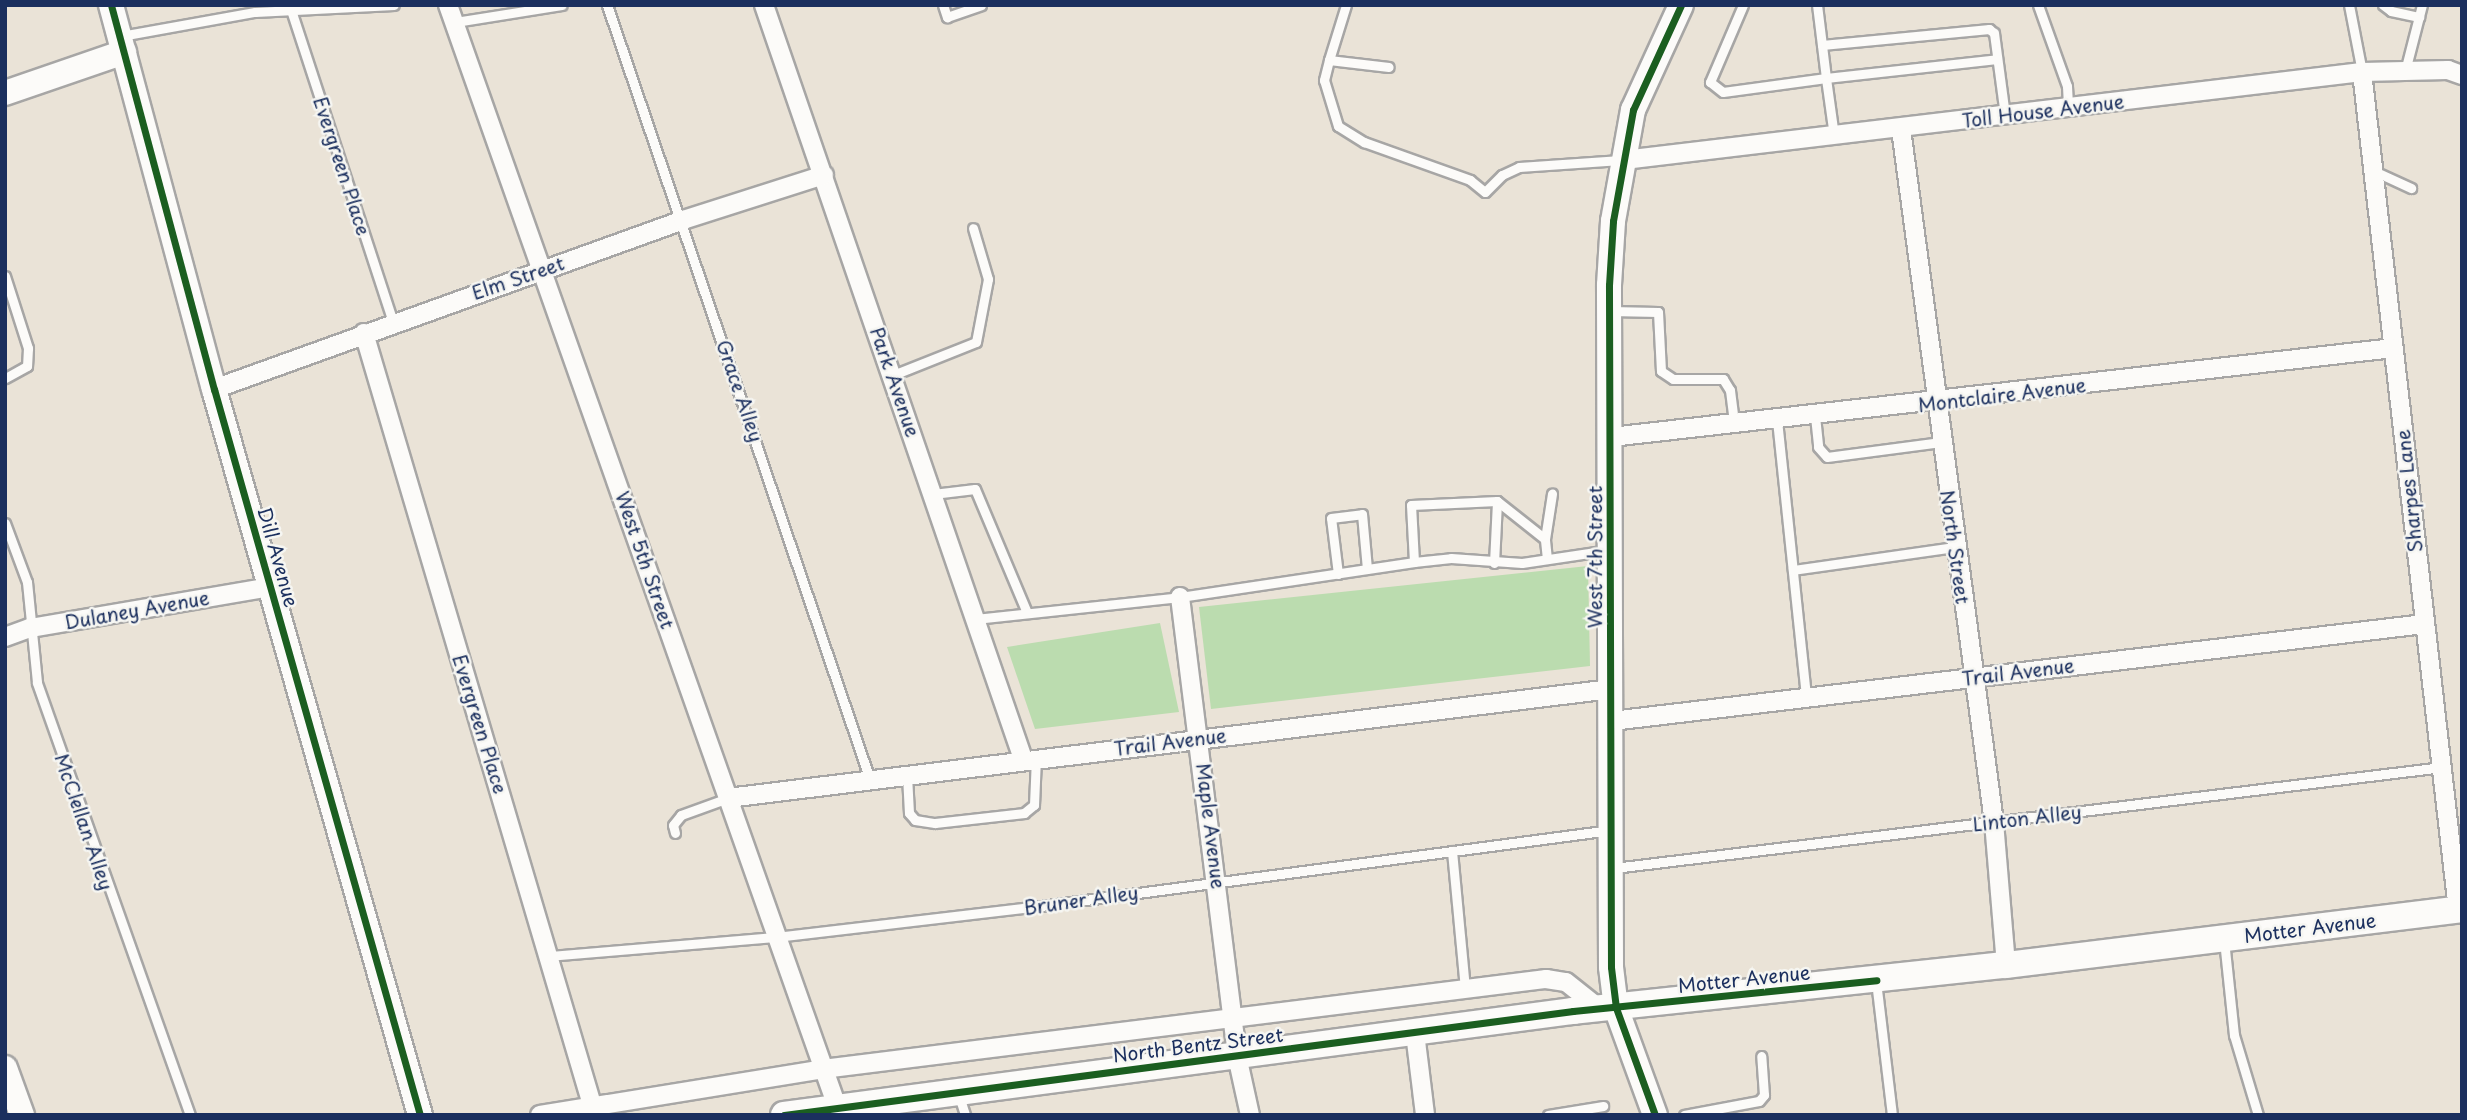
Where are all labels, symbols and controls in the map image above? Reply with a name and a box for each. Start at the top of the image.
street label: Toll House Avenue [1960,90,2126,132]
street label: Evergreen Place [309,93,375,239]
street label: Elm Street [469,252,567,304]
street label: Park Avenue [866,325,924,439]
street label: Grace Alley [712,336,768,446]
street label: Montclaire Avenue [1917,373,2087,417]
street label: Sharpes Lane [2391,428,2427,554]
street label: West 7th Street [1584,486,1606,628]
street label: West 5th Street [611,488,679,632]
street label: North Street [1936,488,1974,606]
street label: Dill Avenue [253,504,303,610]
street label: Dulaney Avenue [63,586,211,634]
street label: Evergreen Place [448,651,512,797]
street label: Trail Avenue [1960,654,2076,690]
street label: Trail Avenue [1112,724,1228,760]
street label: McClellan Alley [50,750,118,894]
street label: Maple Avenue [1192,761,1230,891]
street label: Linton Alley [1971,800,2083,836]
street label: Bruner Alley [1021,881,1141,919]
street label: Motter Avenue [2242,909,2378,947]
street label: Motter Avenue [1676,961,1812,997]
street label: North Bentz Street [1111,1023,1285,1067]

